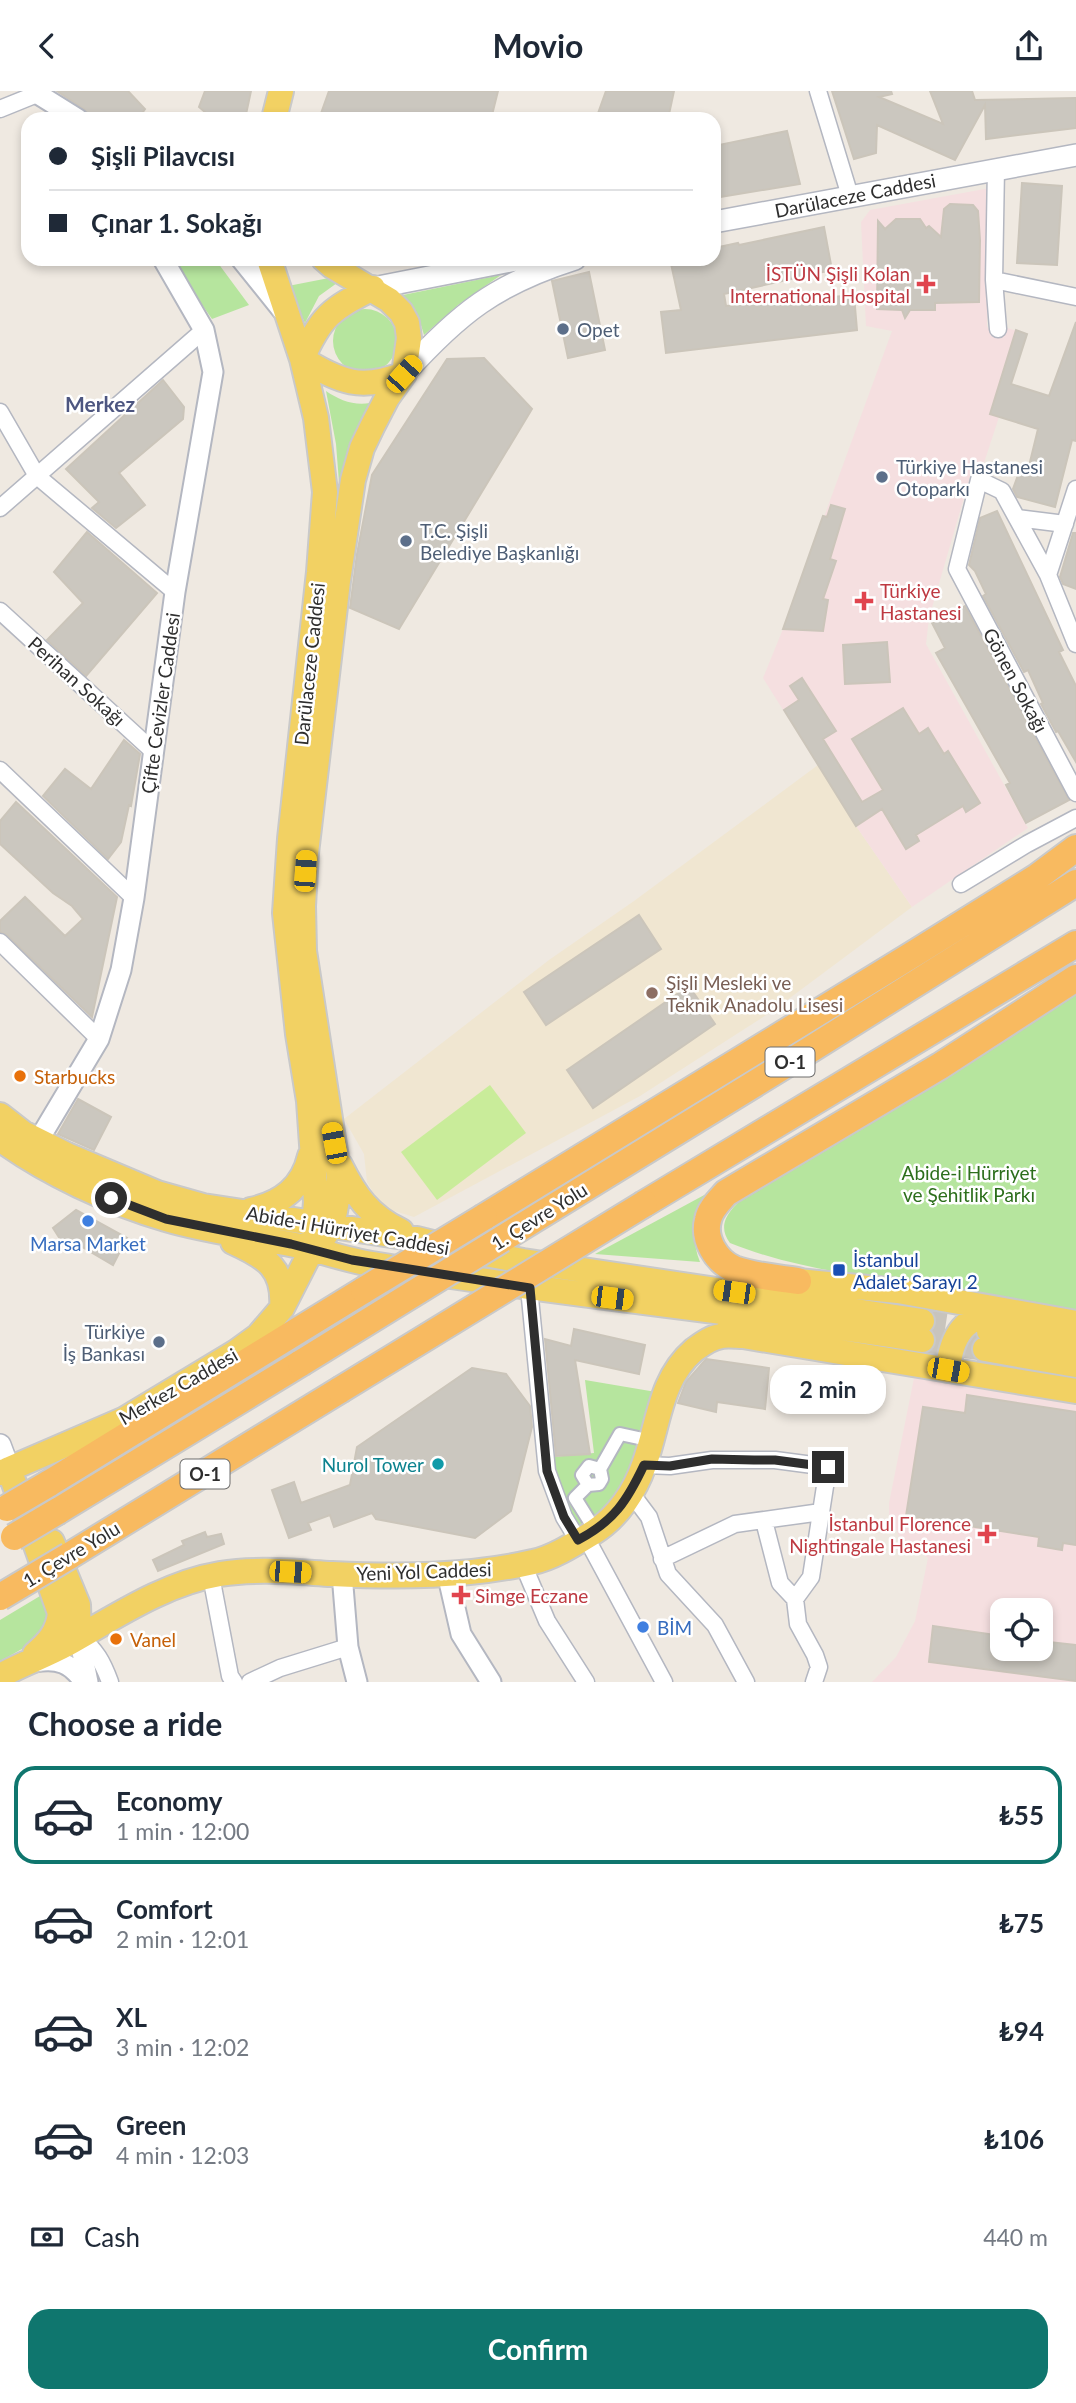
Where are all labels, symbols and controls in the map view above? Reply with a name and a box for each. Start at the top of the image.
text: Movio [492,26,584,65]
icon: back [28,27,66,65]
icon: share [1010,27,1048,65]
text: Şişli Pilavcısı [91,140,235,172]
street label: Darülaceze Caddesi [773,168,937,222]
text: Çınar 1. Sokağı [91,207,262,239]
place label: İSTÜN Şişli Kolan International Hospital [730,262,910,307]
marker: İSTÜN Şişli Kolan International Hospital [916,274,936,294]
place label: Opet [577,318,620,341]
marker: Opet [555,321,571,337]
car [383,351,426,397]
district label: Merkez [65,391,135,416]
place label: Türkiye Hastanesi Otoparkı [896,455,1043,500]
marker: Türkiye Hastanesi Otoparkı [874,469,890,485]
place label: T.C. Şişli Belediye Başkanlığı [420,519,579,564]
marker: T.C. Şişli Belediye Başkanlığı [398,533,414,549]
place label: Türkiye Hastanesi [880,579,962,624]
street label: Darülaceze Caddesi [289,581,329,747]
marker: Türkiye Hastanesi [854,591,874,611]
street label: Çifte Cevizler Caddesi [136,611,184,795]
street label: Gönen Sokağı [979,624,1053,736]
street label: Perihan Sokağı [24,631,130,731]
car [294,849,317,893]
place label: Şişli Mesleki ve Teknik Anadolu Lisesi [666,971,843,1016]
marker: Şişli Mesleki ve Teknik Anadolu Lisesi [644,985,660,1001]
road number: O-1 [766,1047,814,1077]
place label: Starbucks [34,1065,115,1088]
marker: Starbucks [12,1068,28,1084]
car [320,1120,349,1166]
park label: Abide-i Hürriyet ve Şehitlik Parkı [902,1161,1037,1206]
street label: 1. Çevre Yolu [487,1177,591,1255]
route start [95,1182,127,1214]
street label: Abide-i Hürriyet Caddesi [245,1201,451,1259]
marker: Marsa Market [80,1213,96,1229]
place label: Marsa Market [30,1232,146,1255]
place label: İstanbul Adalet Sarayı 2 [853,1248,978,1293]
marker: İstanbul Adalet Sarayı 2 [831,1262,847,1278]
car [712,1279,757,1305]
car [590,1285,635,1311]
place label: Türkiye İş Bankası [63,1320,145,1365]
marker: Türkiye İş Bankası [151,1334,167,1350]
street label: Merkez Caddesi [115,1343,241,1429]
car [926,1356,971,1384]
callout: 2 min [770,1365,886,1415]
text: 2 min [799,1375,857,1403]
route end [812,1451,844,1483]
place label: Nurol Tower [322,1453,424,1476]
marker: Nurol Tower [430,1456,446,1472]
road number: O-1 [180,1459,230,1489]
place label: İstanbul Florence Nightingale Hastanesi [789,1512,971,1557]
street label: 1. Çevre Yolu [18,1516,124,1592]
marker: İstanbul Florence Nightingale Hastanesi [977,1524,997,1544]
street label: Yeni Yol Caddesi [356,1557,492,1585]
car [269,1560,312,1584]
place label: Simge Eczane [475,1584,588,1607]
marker: Simge Eczane [453,1587,469,1603]
map controls [990,1598,1053,1661]
button: locate [990,1598,1053,1661]
place label: BİM [657,1616,692,1639]
marker: BİM [635,1619,651,1635]
place label: Vanel [130,1628,176,1651]
marker: Vanel [108,1631,124,1647]
text: Choose a ride [28,1704,222,1743]
icon: car [32,1784,95,1847]
text: Economy [116,1785,222,1817]
text: ₺55 [999,1799,1044,1831]
text: 1 min · 12:00 [116,1817,249,1845]
icon: car [32,1892,95,1955]
text: Comfort [116,1893,213,1925]
text: ₺75 [999,1907,1044,1939]
text: 2 min · 12:01 [116,1925,249,1953]
icon: car [32,2000,95,2063]
text: XL [116,2001,147,2033]
text: ₺94 [999,2015,1044,2047]
text: 3 min · 12:02 [116,2033,249,2061]
icon: car [32,2108,95,2171]
text: Green [116,2109,186,2141]
text: ₺106 [984,2123,1044,2155]
text: 4 min · 12:03 [116,2141,249,2169]
icon: cash [28,2218,66,2256]
text: Cash [84,2221,140,2253]
text: 440 m [983,2223,1048,2251]
button: Confirm [28,2309,1048,2389]

